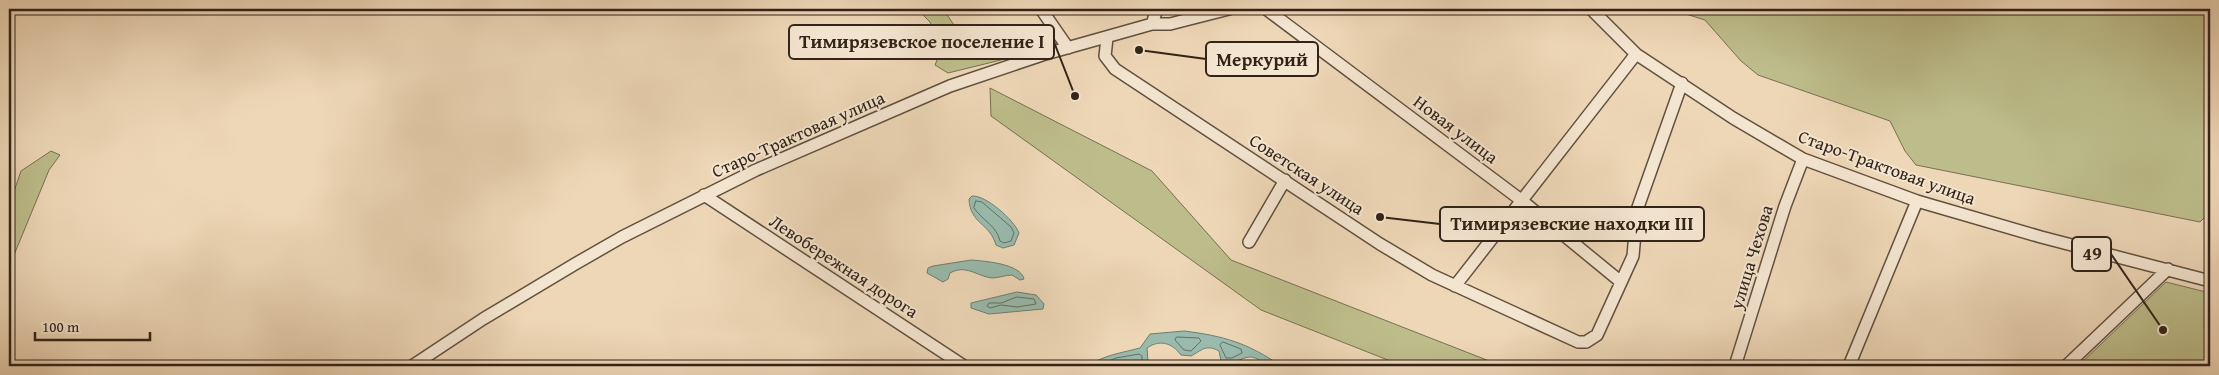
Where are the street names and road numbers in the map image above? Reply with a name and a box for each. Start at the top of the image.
street label: Старо-Трактовая улица [707,84,889,184]
street label: Новая улица [1408,88,1504,170]
street label: Старо-Трактовая улица [1795,122,1980,212]
street label: Советская улица [1244,127,1370,222]
street label: улица Чехова [1722,201,1780,313]
street label: Левобережная дорога [764,208,924,325]

